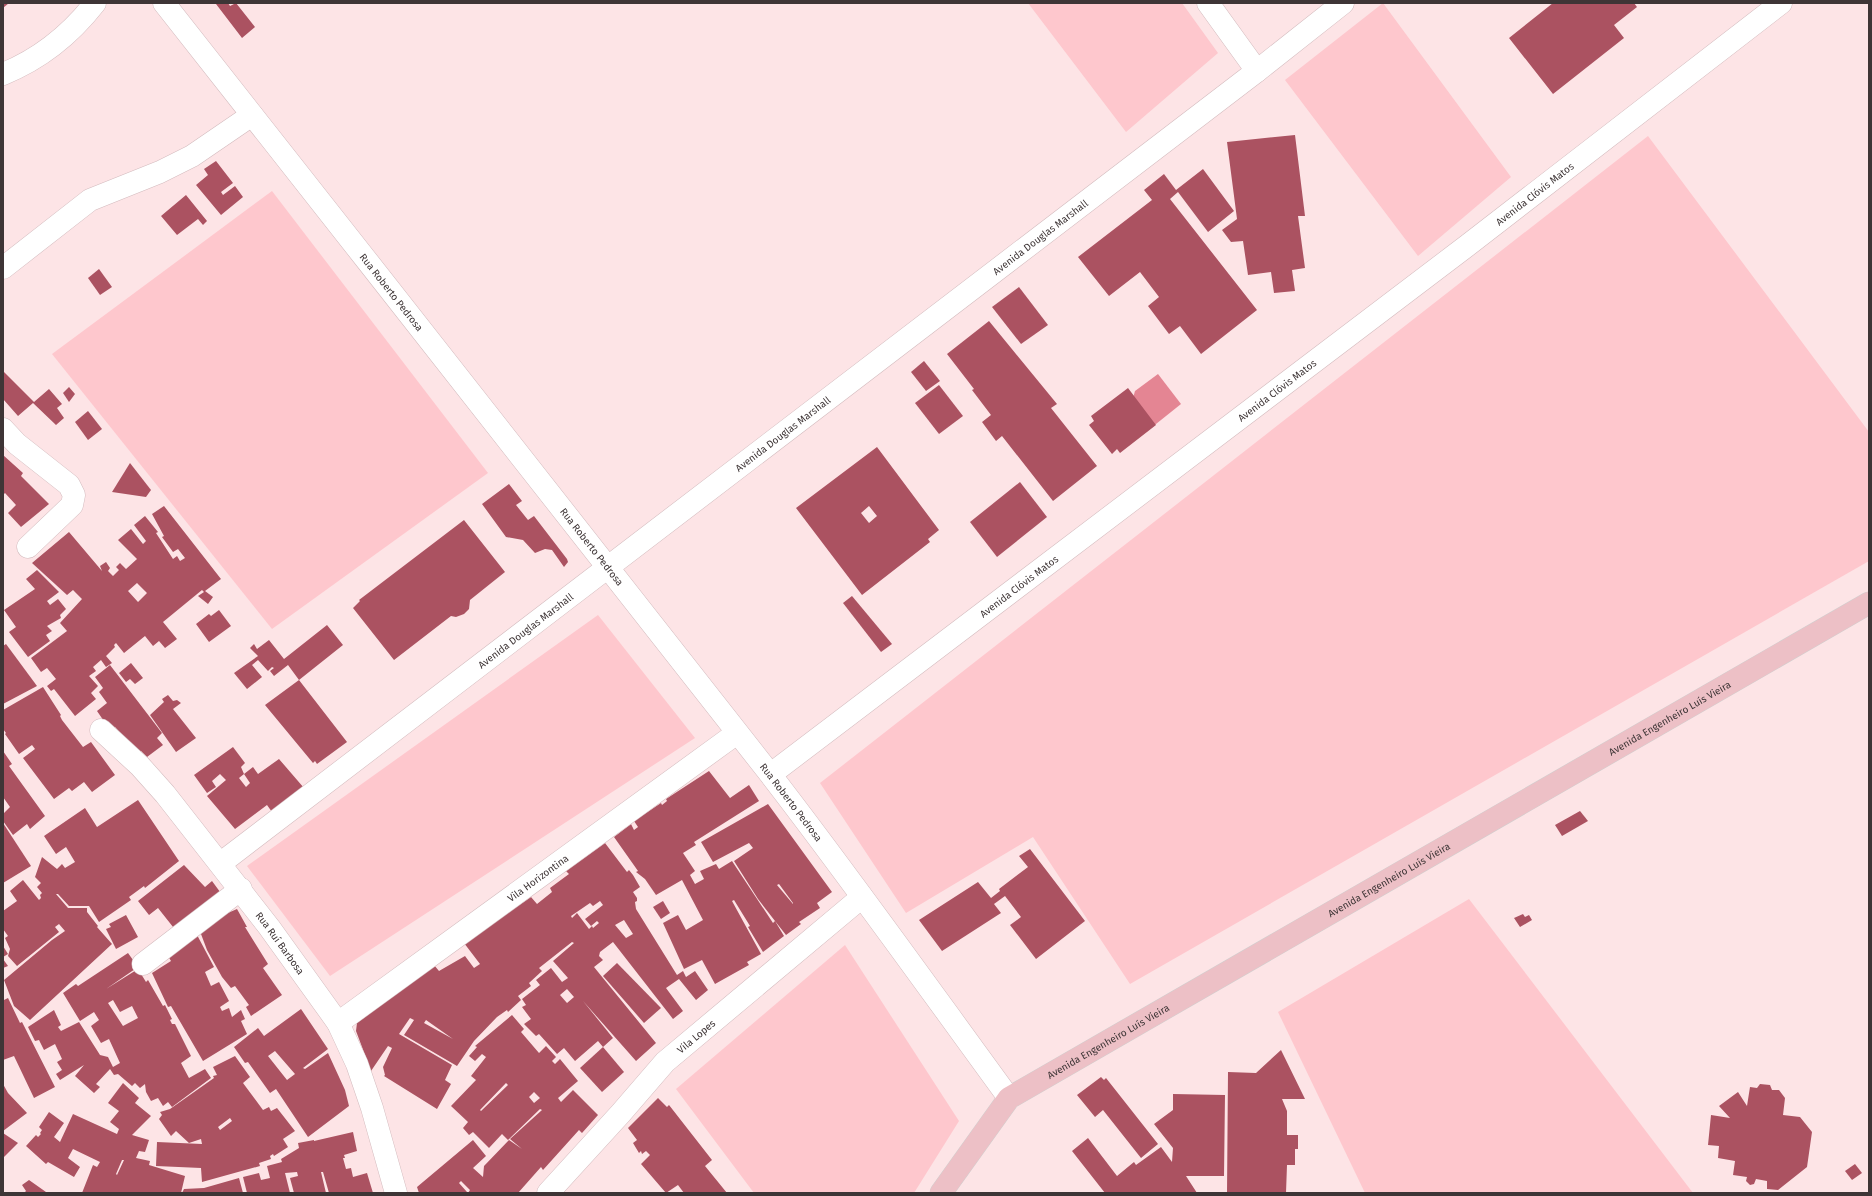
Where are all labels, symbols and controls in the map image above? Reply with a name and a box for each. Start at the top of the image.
street label: Avenida Clóvis Matos [1494,160,1577,228]
street label: Avenida Douglas Marshall [991,197,1091,278]
street label: Rua Roberto Pedrosa [357,252,425,334]
street label: Avenida Clóvis Matos [1236,357,1319,425]
street label: Avenida Douglas Marshall [733,394,833,475]
street label: Rua Roberto Pedrosa [557,506,625,588]
street label: Avenida Clóvis Matos [978,553,1061,620]
street label: Avenida Douglas Marshall [476,591,576,671]
street label: Avenida Engenheiro Luís Vieira [1607,679,1733,759]
street label: Rua Roberto Pedrosa [757,761,824,844]
street label: Avenida Engenheiro Luís Vieira [1326,840,1453,920]
street label: Vila Horizontina [506,852,571,905]
street label: Rua Ruí Barbosa [253,910,306,977]
street label: Avenida Engenheiro Luís Vieira [1045,1002,1172,1082]
street label: Vila Lopes [675,1017,718,1056]

